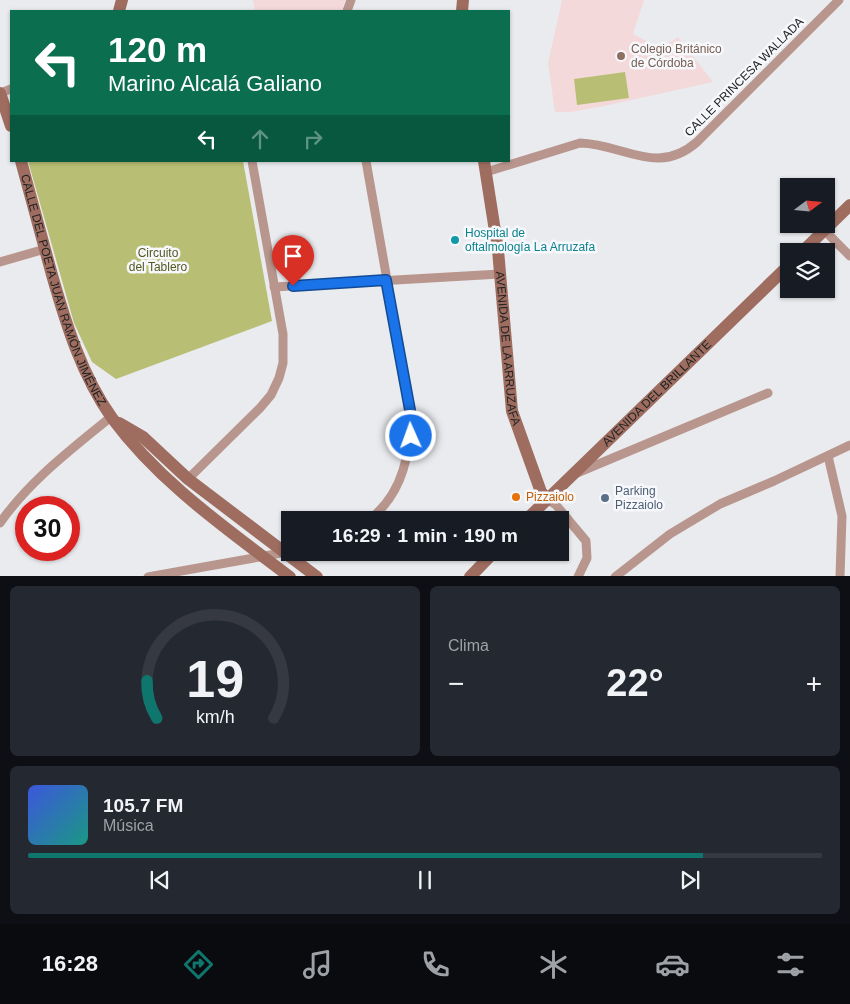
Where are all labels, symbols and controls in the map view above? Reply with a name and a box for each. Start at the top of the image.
street label: CALLE PRINCESA WALLADA [682,15,806,139]
icon: left [25,30,90,95]
text: 120 m [108,30,207,69]
place label: Colegio Británico de Córdoba [631,42,722,70]
marker: Colegio Británico de Córdoba [615,50,627,62]
text: Marino Alcalá Galiano [108,71,322,96]
icon: left [193,125,221,153]
icon: ahead [246,125,274,153]
icon: right [299,125,327,153]
street label: CALLE DEL POETA JUAN RAMÓN JIMÉNEZ [18,173,109,408]
north arrow [780,178,835,232]
map controls [780,178,835,298]
place label: Hospital de oftalmología La Arruzafa [465,226,595,254]
marker: Hospital de oftalmología La Arruzafa [449,234,461,246]
pin [272,235,314,286]
icon: arrive [279,242,307,270]
button: layers [780,243,835,298]
park label: Circuito del Tablero [129,246,188,274]
street label: AVENIDA DE LA ARRUZAFA [493,271,524,427]
street label: AVENIDA DEL BRILLANTE [599,337,714,449]
position arrow [384,409,436,461]
place label: Parking Pizzaiolo [615,484,663,512]
place label: Pizzaiolo [526,490,574,504]
marker: Pizzaiolo [510,491,522,503]
marker: Parking Pizzaiolo [599,492,611,504]
speed limit sign: 30 [15,496,80,561]
text: 16:29 · 1 min · 190 m [332,525,518,546]
text: Clima [448,637,489,654]
text: 19 [186,650,244,708]
text: 22° [606,662,664,704]
text: − [448,668,464,699]
text: + [806,668,822,699]
text: km/h [196,707,234,727]
text: 105.7 FM [103,795,183,816]
text: Música [103,817,154,834]
icon: previous [146,866,174,894]
icon: pause [411,866,439,894]
icon: next [676,866,704,894]
icon: directions [181,947,216,982]
icon: music [300,947,335,982]
icon: phone [418,947,453,982]
icon: climate [536,947,571,982]
icon: car [655,947,690,982]
icon: filters [773,947,808,982]
text: 16:28 [42,951,98,976]

